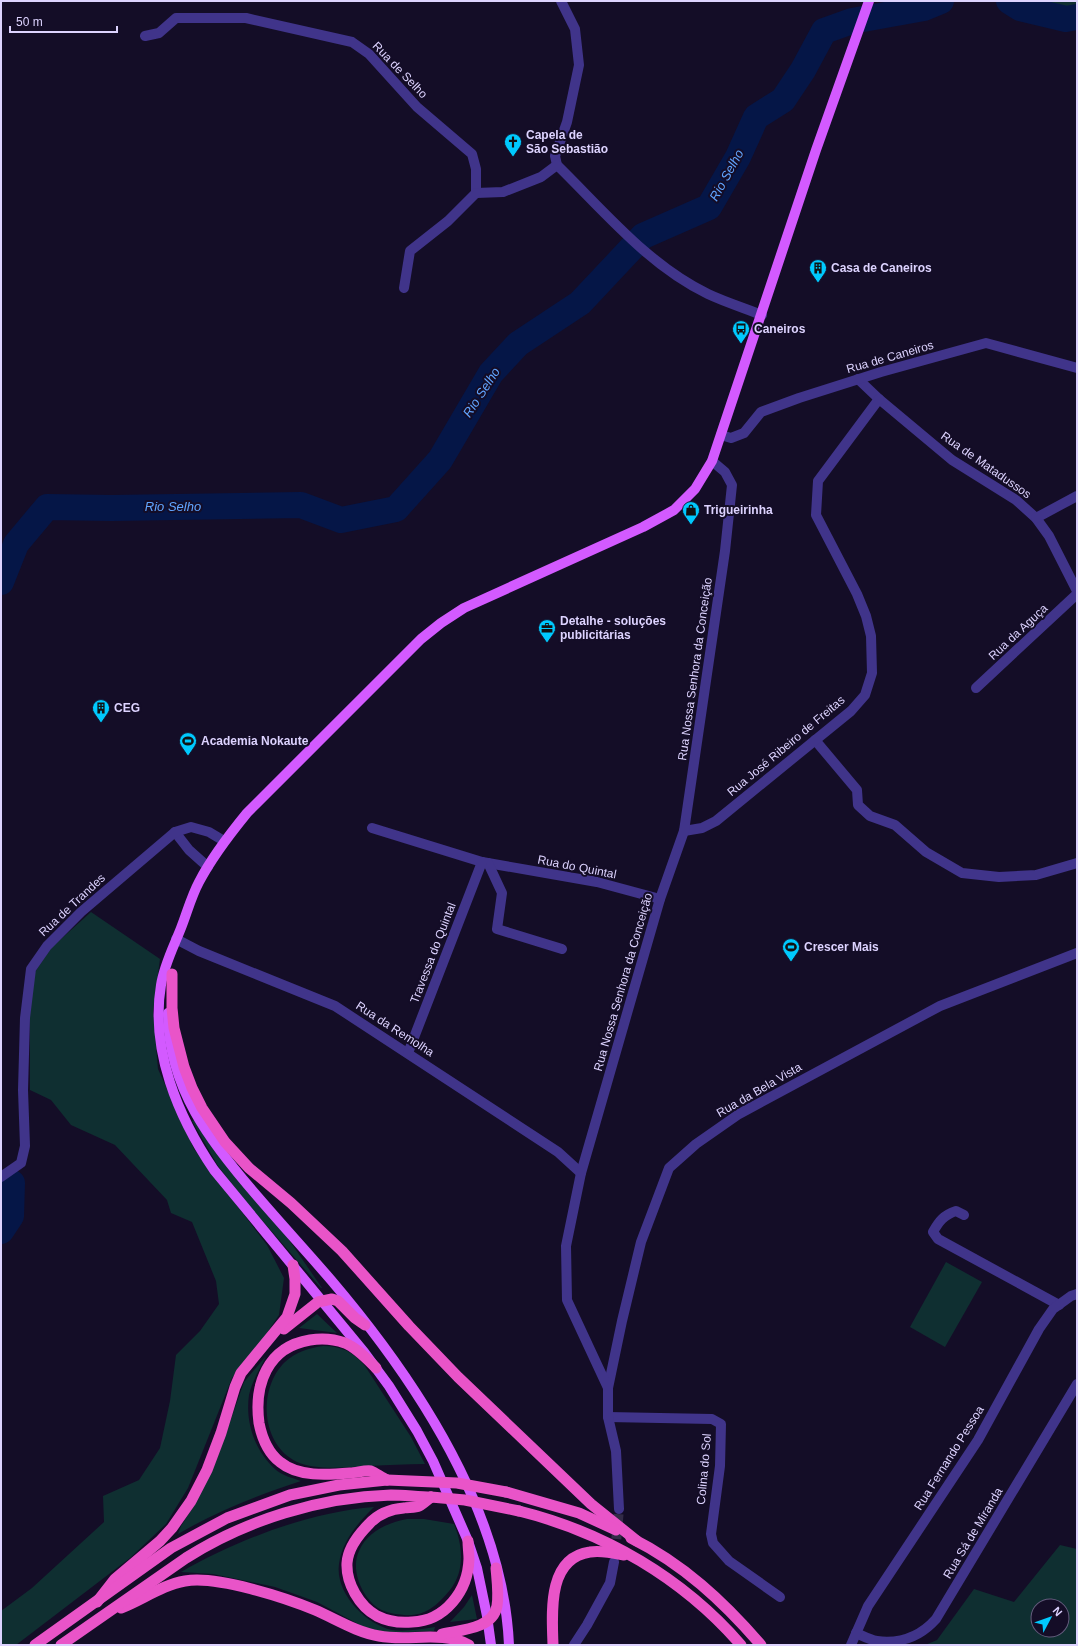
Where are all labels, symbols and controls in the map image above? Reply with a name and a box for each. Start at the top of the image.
scale bar [10,8,117,34]
text: 50 m [16,15,43,29]
street label: Rua de Selho [370,39,431,101]
place label: Capela de São Sebastião [526,128,608,156]
church icon: Capela de São Sebastião [503,132,523,157]
water label: Rio Selho [706,147,747,204]
building icon: Casa de Caneiros [808,258,828,283]
place label: Casa de Caneiros [831,261,932,275]
bus stop icon: Caneiros [731,319,751,344]
place label: Caneiros [754,322,806,336]
street label: Rua de Caneiros [845,338,935,376]
water label: Rio Selho [460,365,503,420]
street label: Rua de Matadussos [938,429,1034,501]
water label: Rio Selho [145,499,201,514]
shop icon: Trigueirinha [681,500,701,525]
place label: Trigueirinha [704,503,773,517]
street label: Rua Nossa Senhora da Conceição [675,576,715,761]
street label: Rua da Aguça [986,601,1051,663]
place label: Detalhe - soluções publicitárias [560,614,666,642]
office icon: Detalhe - soluções publicitárias [537,618,557,643]
street label: Rua José Ribeiro de Freitas [725,693,847,799]
building icon: CEG [91,698,111,723]
place label: CEG [114,701,140,715]
sports icon: Academia Nokaute [178,731,198,756]
place label: Academia Nokaute [201,734,309,748]
street label: Rua do Quintal [536,852,618,882]
street label: Rua de Trandes [36,871,108,939]
street label: Rua Nossa Senhora da Conceição [591,891,655,1073]
street label: Travessa do Quintal [407,901,459,1005]
sports icon: Crescer Mais [781,937,801,962]
place label: Crescer Mais [804,940,879,954]
street label: Rua da Remolha [353,999,437,1060]
street label: Rua da Bela Vista [714,1060,804,1120]
street label: Rua Fernando Pessoa [911,1403,987,1513]
street label: Colina do Sol [694,1433,714,1505]
street label: Rua Sá de Miranda [940,1485,1006,1581]
north arrow [1030,1598,1070,1638]
text: N [1050,1605,1065,1618]

